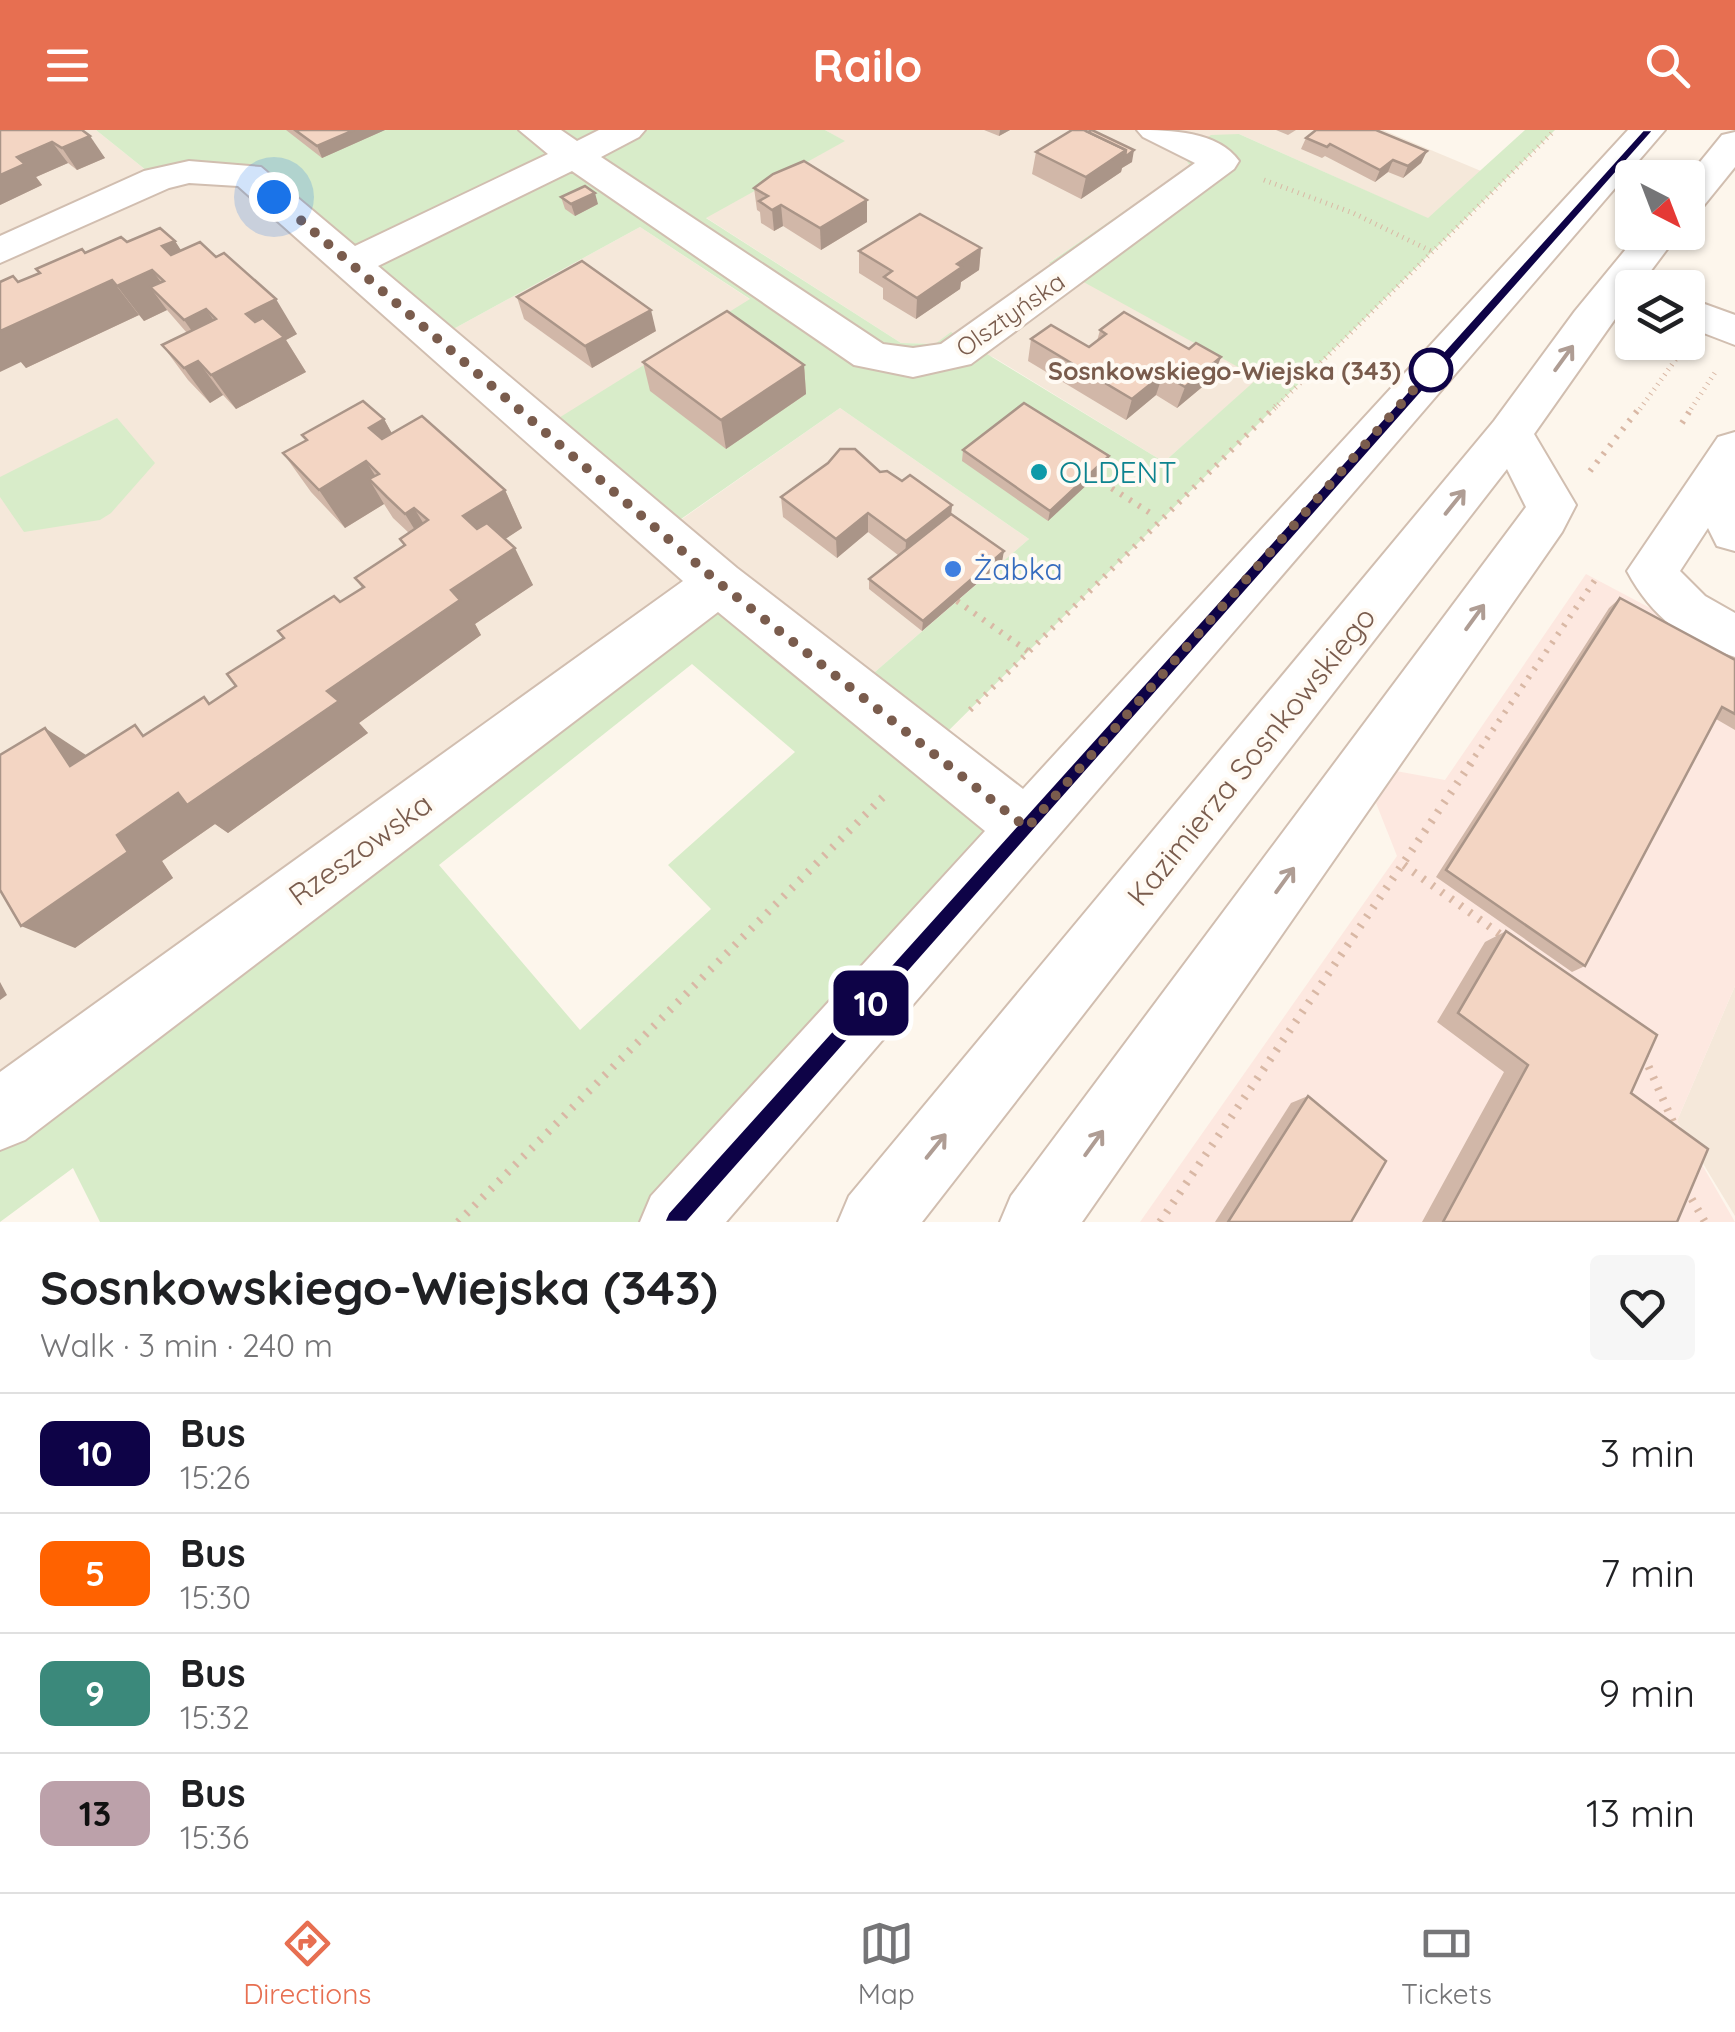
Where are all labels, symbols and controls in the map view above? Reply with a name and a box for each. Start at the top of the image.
text: Railo [813,37,922,93]
icon: menu [40,38,95,93]
icon: search [1640,38,1695,93]
north arrow [1615,160,1705,250]
map controls [1615,160,1705,360]
your location [249,172,299,222]
street label: Olsztyńska [950,265,1070,363]
button: layers [1615,270,1705,360]
one-way arrow [1554,345,1575,372]
marker: Sosnkowskiego-Wiejska (343) [1410,349,1452,391]
place label: Sosnkowskiego-Wiejska (343) [1048,355,1401,386]
place label: OLDENT [1059,453,1177,491]
marker: OLDENT [1028,461,1050,483]
one-way arrow [1444,489,1465,516]
place label: Żabka [973,550,1063,588]
marker: Żabka [942,558,964,580]
street label: Kazimierza Sosnkowskiego [1119,599,1383,913]
one-way arrow [1464,603,1485,631]
street label: Rzeszowska [281,784,439,914]
one-way arrow [1275,867,1296,894]
line badge: 10 [826,970,916,1036]
text: 10 [853,981,889,1025]
one-way arrow [1083,1130,1104,1157]
one-way arrow [925,1133,946,1160]
button: heart [1590,1255,1695,1360]
text: Sosnkowskiego-Wiejska (343) [40,1257,718,1317]
text: Walk · 3 min · 240 m [40,1325,333,1365]
text: Bus [180,1409,246,1457]
text: 3 min [1600,1429,1695,1477]
text: 10 [77,1431,113,1475]
text: 15:26 [180,1457,250,1497]
text: Bus [180,1529,246,1577]
text: 7 min [1600,1549,1695,1597]
text: 5 [85,1551,105,1595]
text: 15:30 [180,1577,251,1617]
text: Bus [180,1649,246,1697]
text: 9 min [1599,1669,1695,1717]
text: 9 [85,1671,105,1715]
text: 15:32 [180,1697,250,1737]
text: Bus [180,1769,246,1817]
text: 13 min [1586,1789,1695,1837]
text: 13 [79,1791,111,1835]
text: 15:36 [180,1817,249,1857]
tab: Directions [243,1916,371,2011]
tab: Map [858,1916,915,2011]
tab: Tickets [1401,1916,1492,2011]

